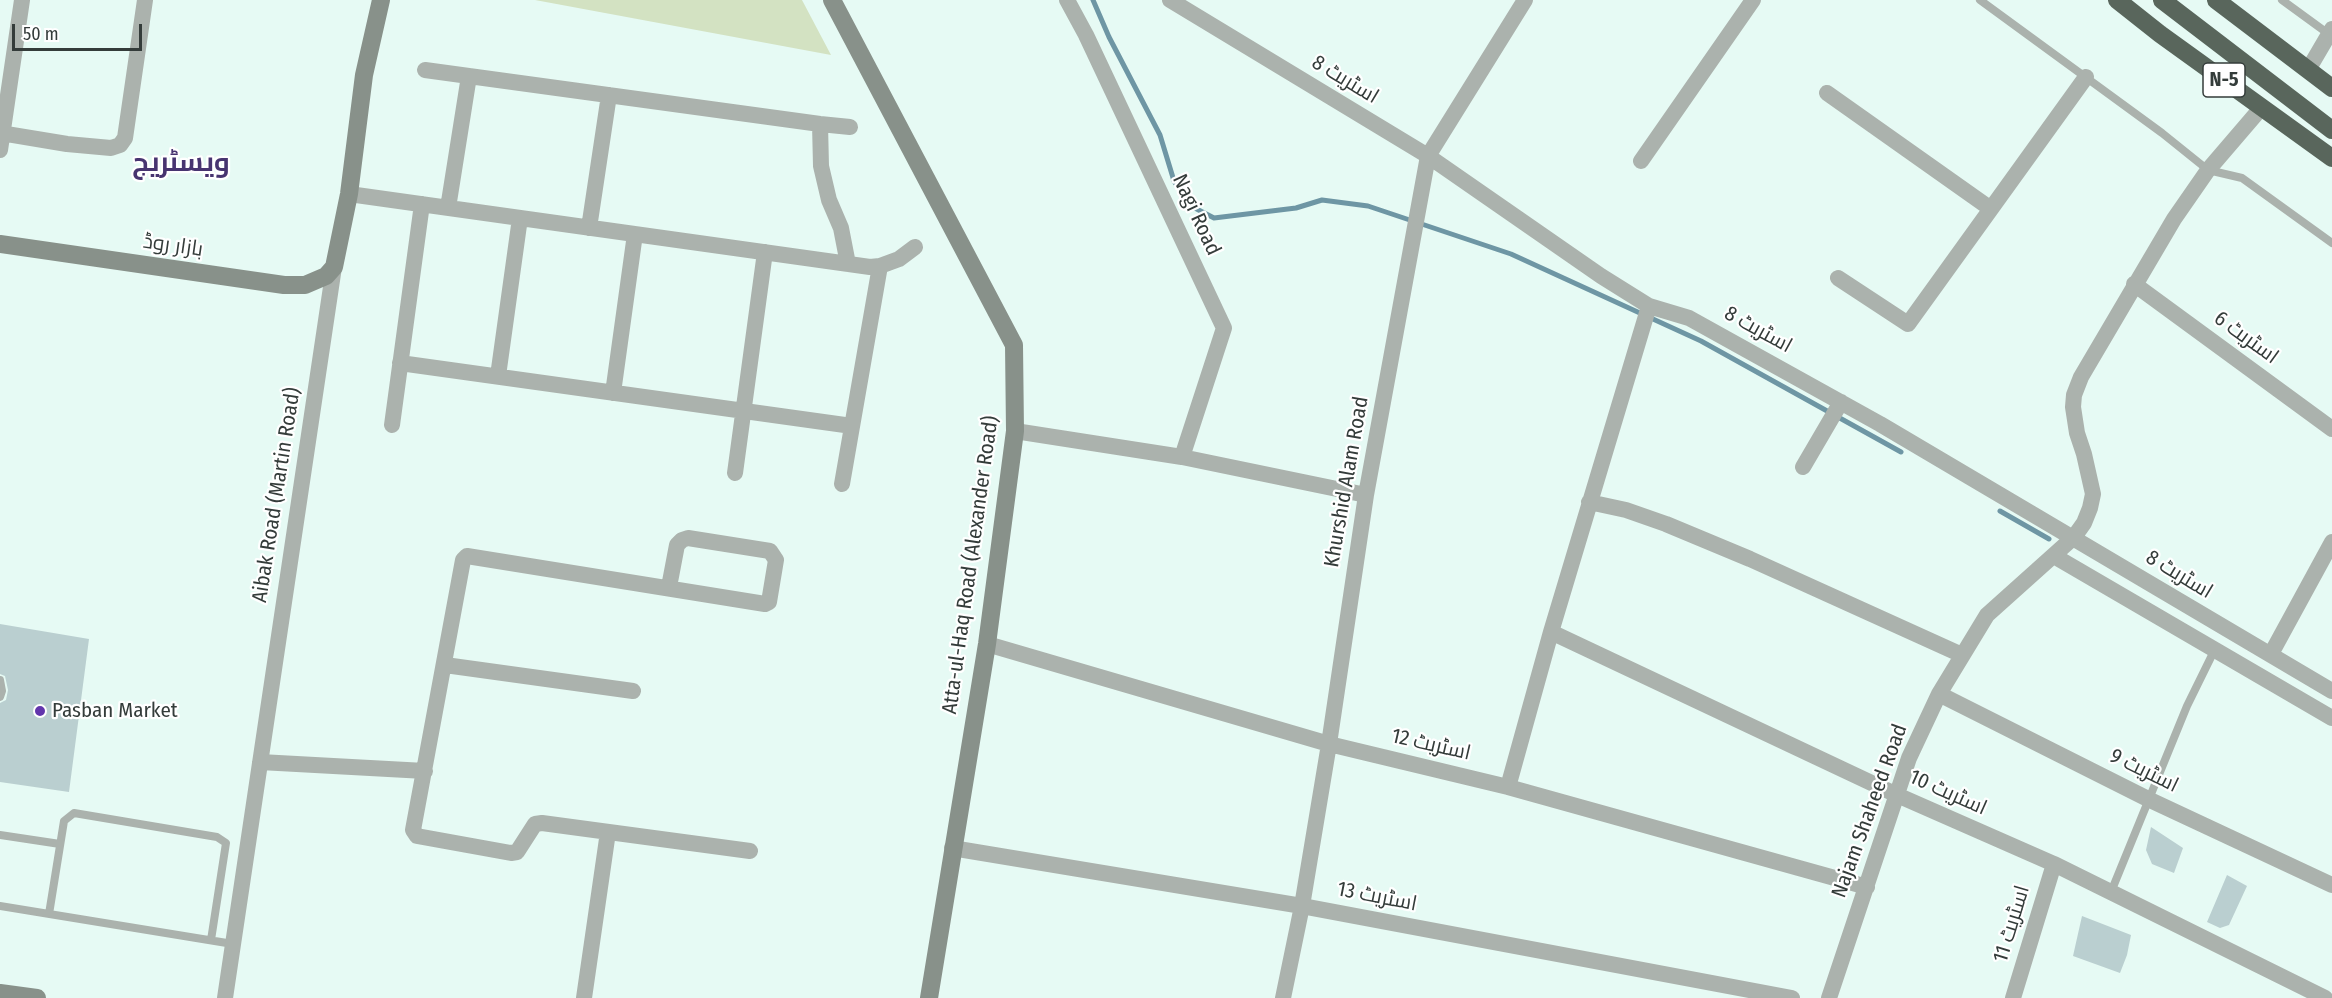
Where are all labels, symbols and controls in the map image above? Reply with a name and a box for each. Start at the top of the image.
scale bar [15,12,146,50]
text: 50 m [23,23,59,45]
street label: اسٹریٹ 8 [1307,50,1383,110]
road number: N-5 [2203,63,2245,97]
district label: ویسٹریج [132,147,230,179]
street label: Nagi Road [1166,170,1226,260]
street label: بازار روڈ [141,229,205,263]
street label: اسٹریٹ 8 [1720,301,1796,359]
street label: اسٹریٹ 6 [2209,306,2283,370]
street label: Aibak Road (Martin Road) [248,386,306,604]
street label: Khurshid Alam Road [1320,395,1374,569]
street label: Atta-ul-Haq Road (Alexander Road) [938,414,1004,716]
street label: اسٹریٹ 8 [2141,545,2217,605]
place label: Pasban Market [52,698,178,724]
marker: Pasban Market [33,704,47,718]
street label: Najam Shaheed Road [1827,721,1913,901]
street label: اسٹریٹ 12 [1389,724,1473,766]
street label: اسٹریٹ 9 [2105,744,2183,798]
street label: اسٹریٹ 10 [1905,765,1991,821]
street label: اسٹریٹ 13 [1335,877,1419,917]
street label: اسٹریٹ 11 [1988,882,2036,966]

